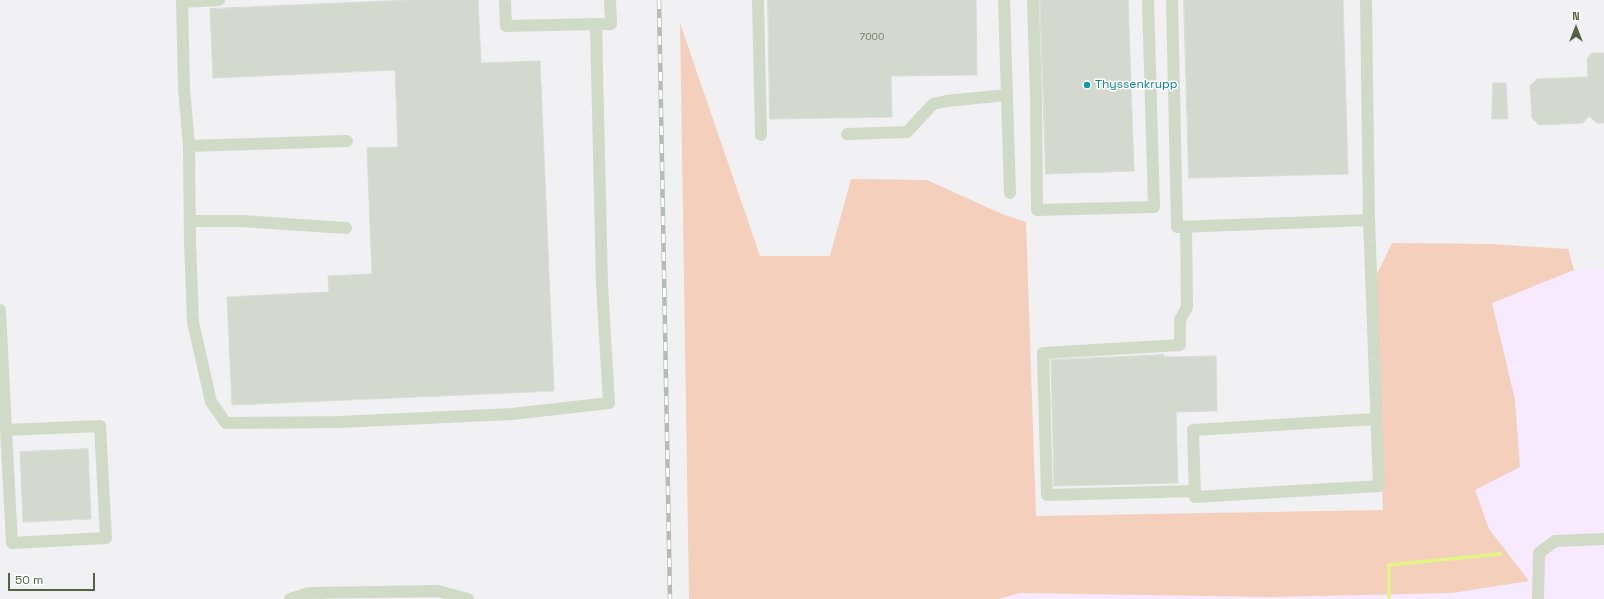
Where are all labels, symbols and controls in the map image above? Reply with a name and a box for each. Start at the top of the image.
north arrow [1556,8,1596,48]
text: N [1572,9,1580,23]
house number: 7000 [860,31,884,43]
place label: Thyssenkrupp [1095,78,1178,92]
marker: Thyssenkrupp [1082,80,1092,90]
scale bar [10,565,97,591]
text: 50 m [15,572,43,588]

